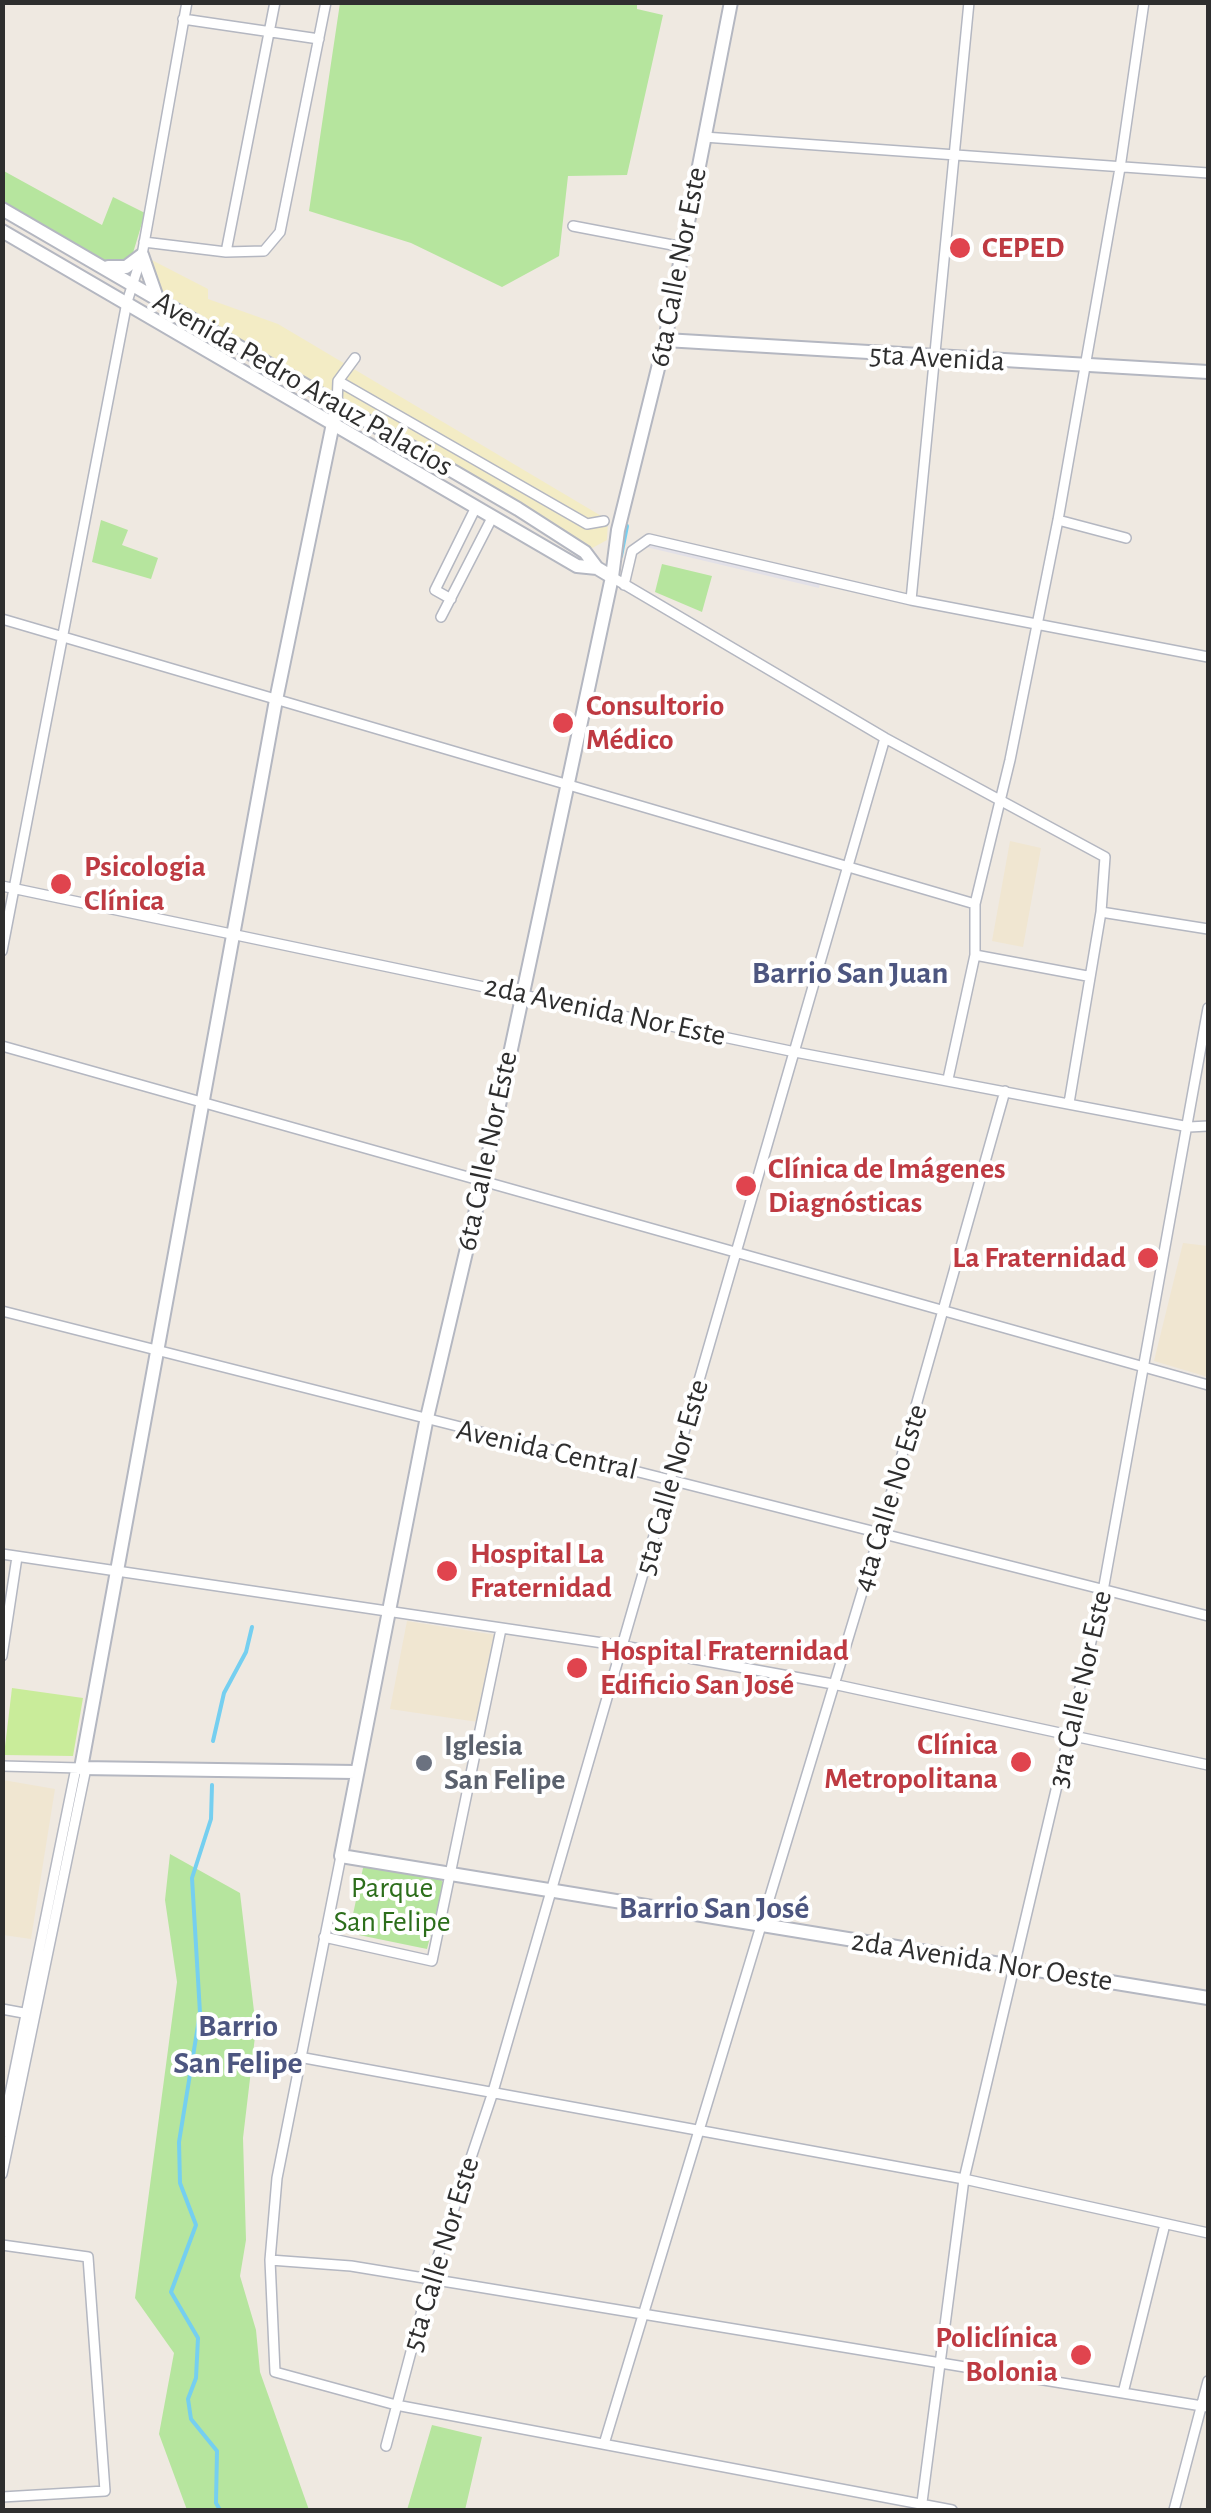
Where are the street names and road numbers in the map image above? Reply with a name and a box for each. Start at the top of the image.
street label: 6ta Calle Nor Este [641,164,715,370]
street label: Avenida Pedro Arauz Palacios [147,283,459,485]
street label: 5ta Avenida [868,336,1006,380]
street label: 2da Avenida Nor Este [481,968,729,1054]
street label: 6ta Calle Nor Este [448,1048,526,1254]
street label: 5ta Calle Nor Este [627,1375,717,1579]
street label: 4ta Calle No Este [844,1400,936,1596]
street label: Avenida Central [453,1412,641,1488]
street label: 3ra Calle Nor Este [1040,1587,1120,1791]
street label: 2da Avenida Nor Oeste [849,1923,1115,1999]
street label: 5ta Calle Nor Este [394,2152,488,2356]

